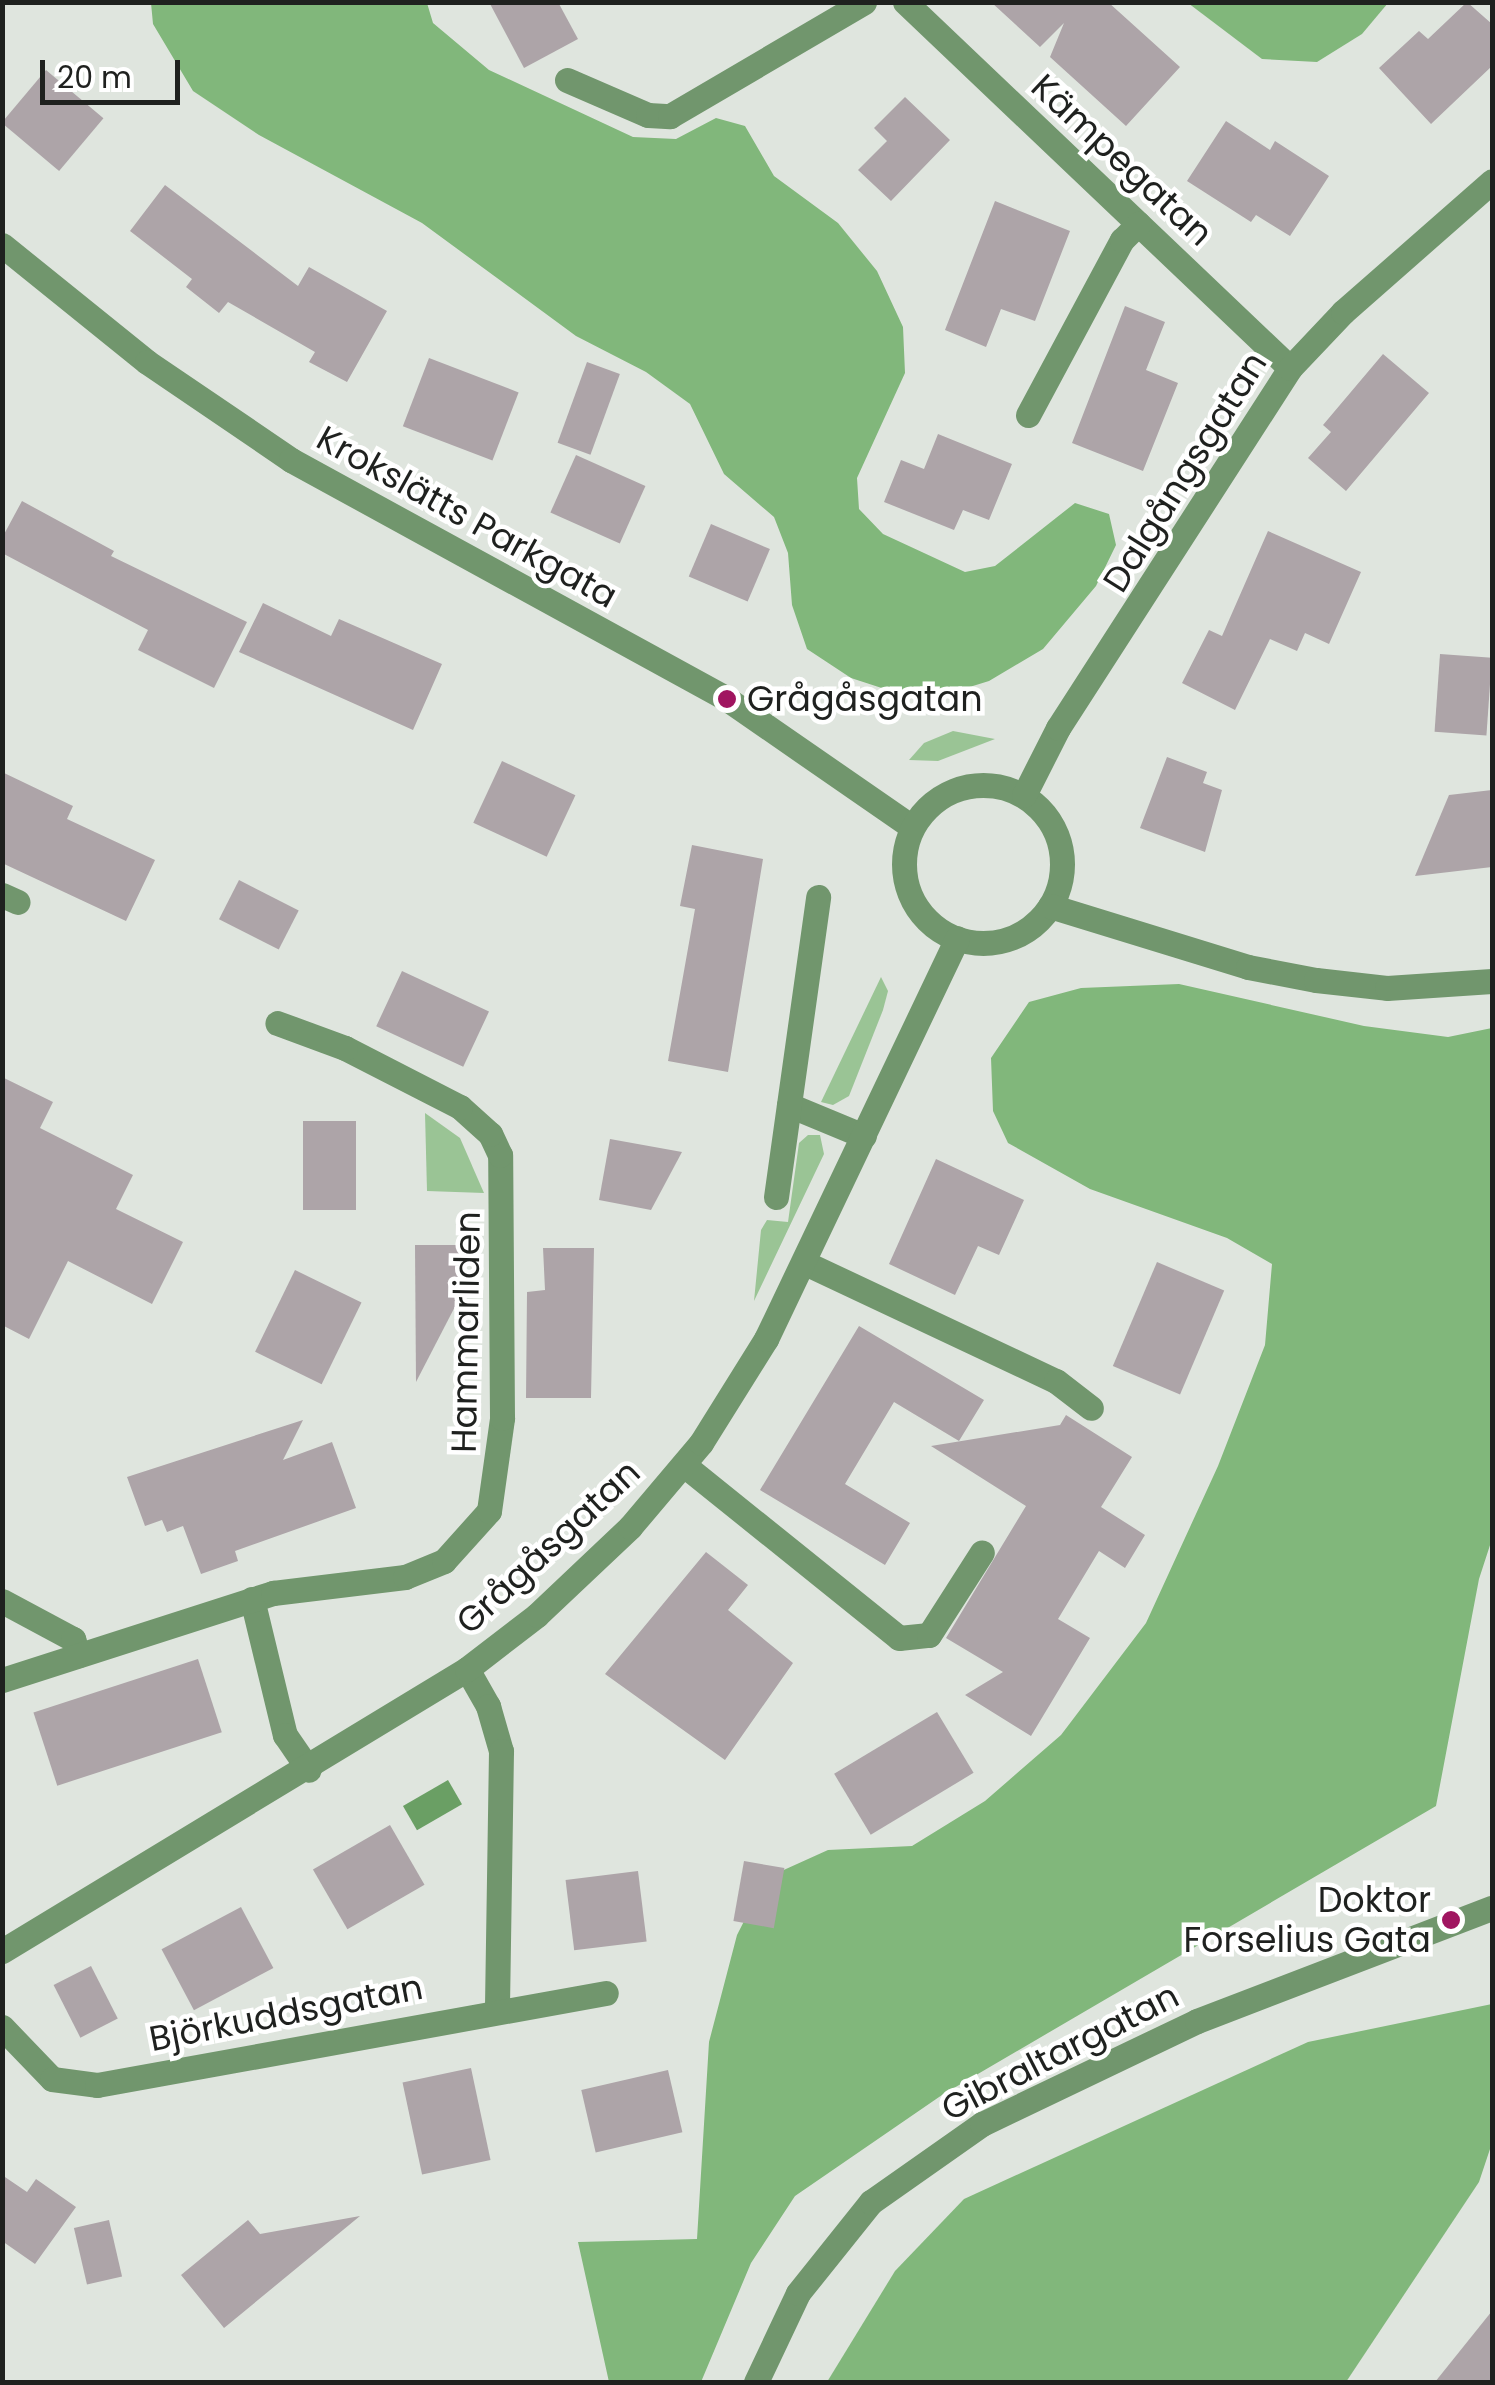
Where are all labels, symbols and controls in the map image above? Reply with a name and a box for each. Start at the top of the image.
scale bar [45,40,185,102]
text: 20 m [57,56,132,99]
street label: Kämpegatan [1023,65,1221,255]
street label: Dalgångsgatan [1094,344,1276,600]
street label: Krokslätts Parkgata [310,417,624,617]
place label: Grågåsgatan [747,678,983,720]
marker: Grågåsgatan [716,688,738,710]
street label: Hammarliden [443,1211,489,1453]
street label: Grågåsgatan [448,1451,648,1643]
place label: Doktor Forselius Gata [1183,1879,1431,1961]
marker: Doktor Forselius Gata [1440,1909,1462,1931]
street label: Björkuddsgatan [146,1966,426,2060]
street label: Gibraltargatan [934,1974,1186,2130]

